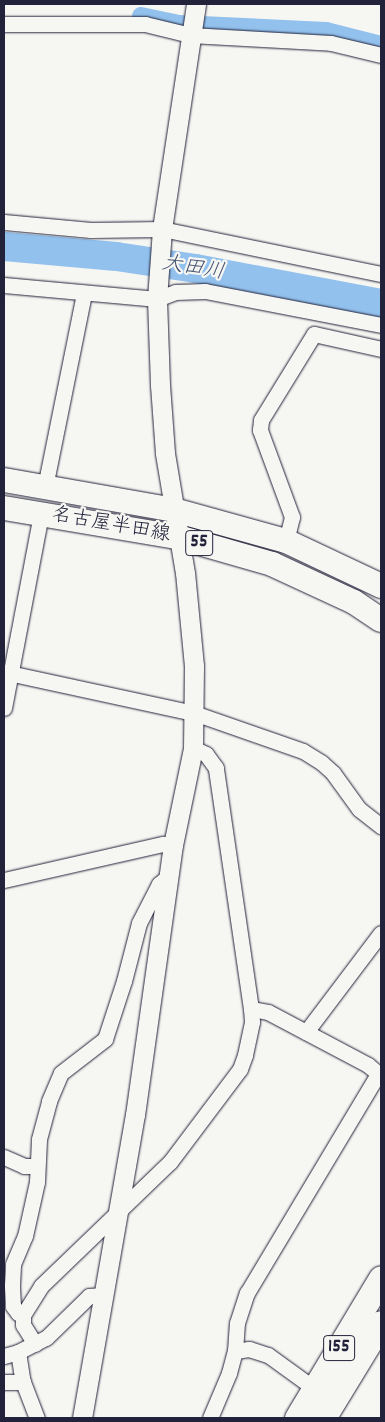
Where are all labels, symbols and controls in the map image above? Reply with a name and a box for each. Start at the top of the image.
water label: 大田川 [160,252,226,286]
street label: 名古屋半田線 [50,504,172,548]
road number: 55 [184,526,214,560]
road number: 155 [323,1332,355,1365]

